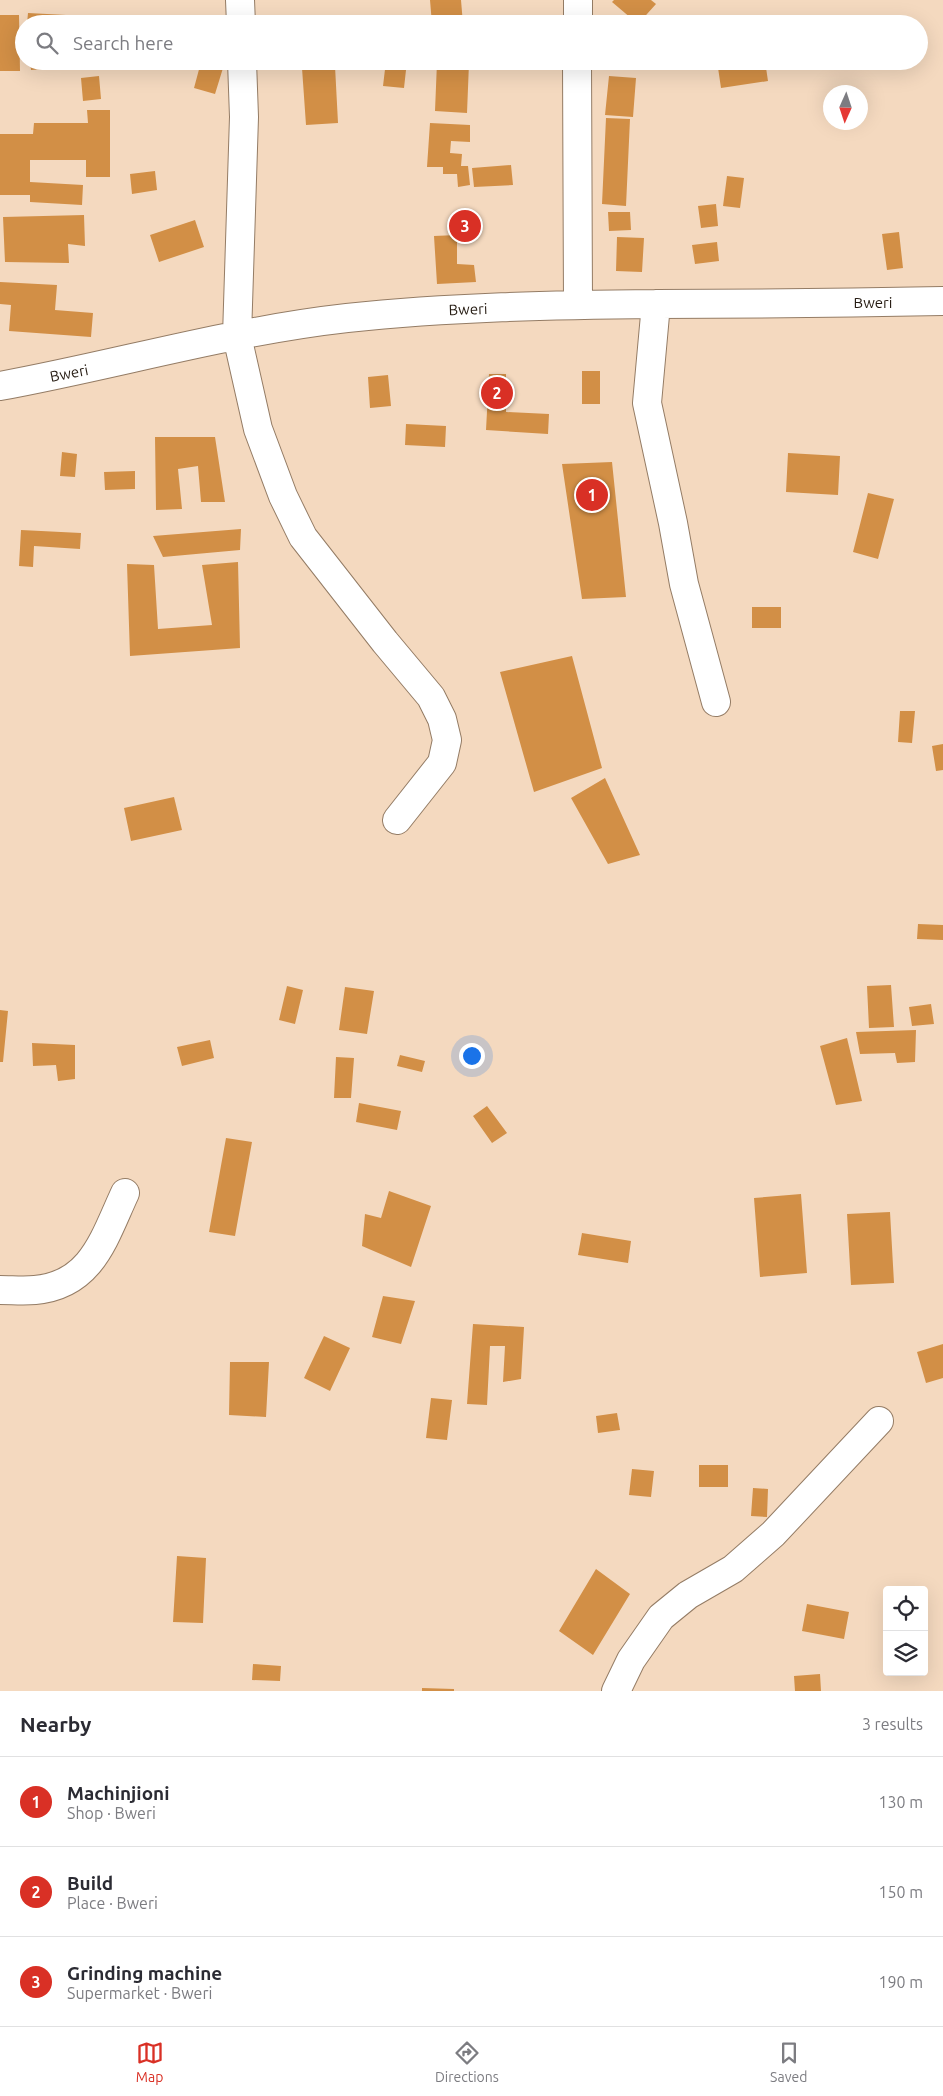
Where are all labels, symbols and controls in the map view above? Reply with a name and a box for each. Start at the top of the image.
search box [15,15,928,70]
icon: search [33,29,61,57]
text: Search here [73,32,173,54]
north arrow [823,85,868,130]
pin: 3 [449,207,481,245]
street label: Bweri [854,294,892,311]
street label: Bweri [448,300,488,318]
street label: Bweri [48,361,90,385]
pin: 2 [481,374,513,412]
pin: 1 [576,476,608,514]
your location [459,1043,485,1069]
map controls [883,1586,928,1676]
button: locate [883,1586,928,1631]
button: layers [883,1631,928,1676]
text: Nearby [20,1712,91,1736]
text: 3 results [862,1715,923,1733]
text: Machinjioni [67,1782,169,1804]
text: 1 [31,1793,41,1811]
text: 130 m [878,1793,923,1811]
text: Shop · Bweri [67,1804,156,1822]
text: Build [67,1872,113,1894]
text: 2 [31,1883,41,1901]
text: 150 m [878,1883,923,1901]
text: Place · Bweri [67,1894,158,1912]
text: Grinding machine [67,1962,222,1984]
text: 3 [31,1973,41,1991]
text: 190 m [878,1973,923,1991]
text: Supermarket · Bweri [67,1984,212,2002]
tab: Map [136,2039,164,2085]
tab: Directions [435,2039,499,2085]
tab: Saved [770,2039,807,2085]

